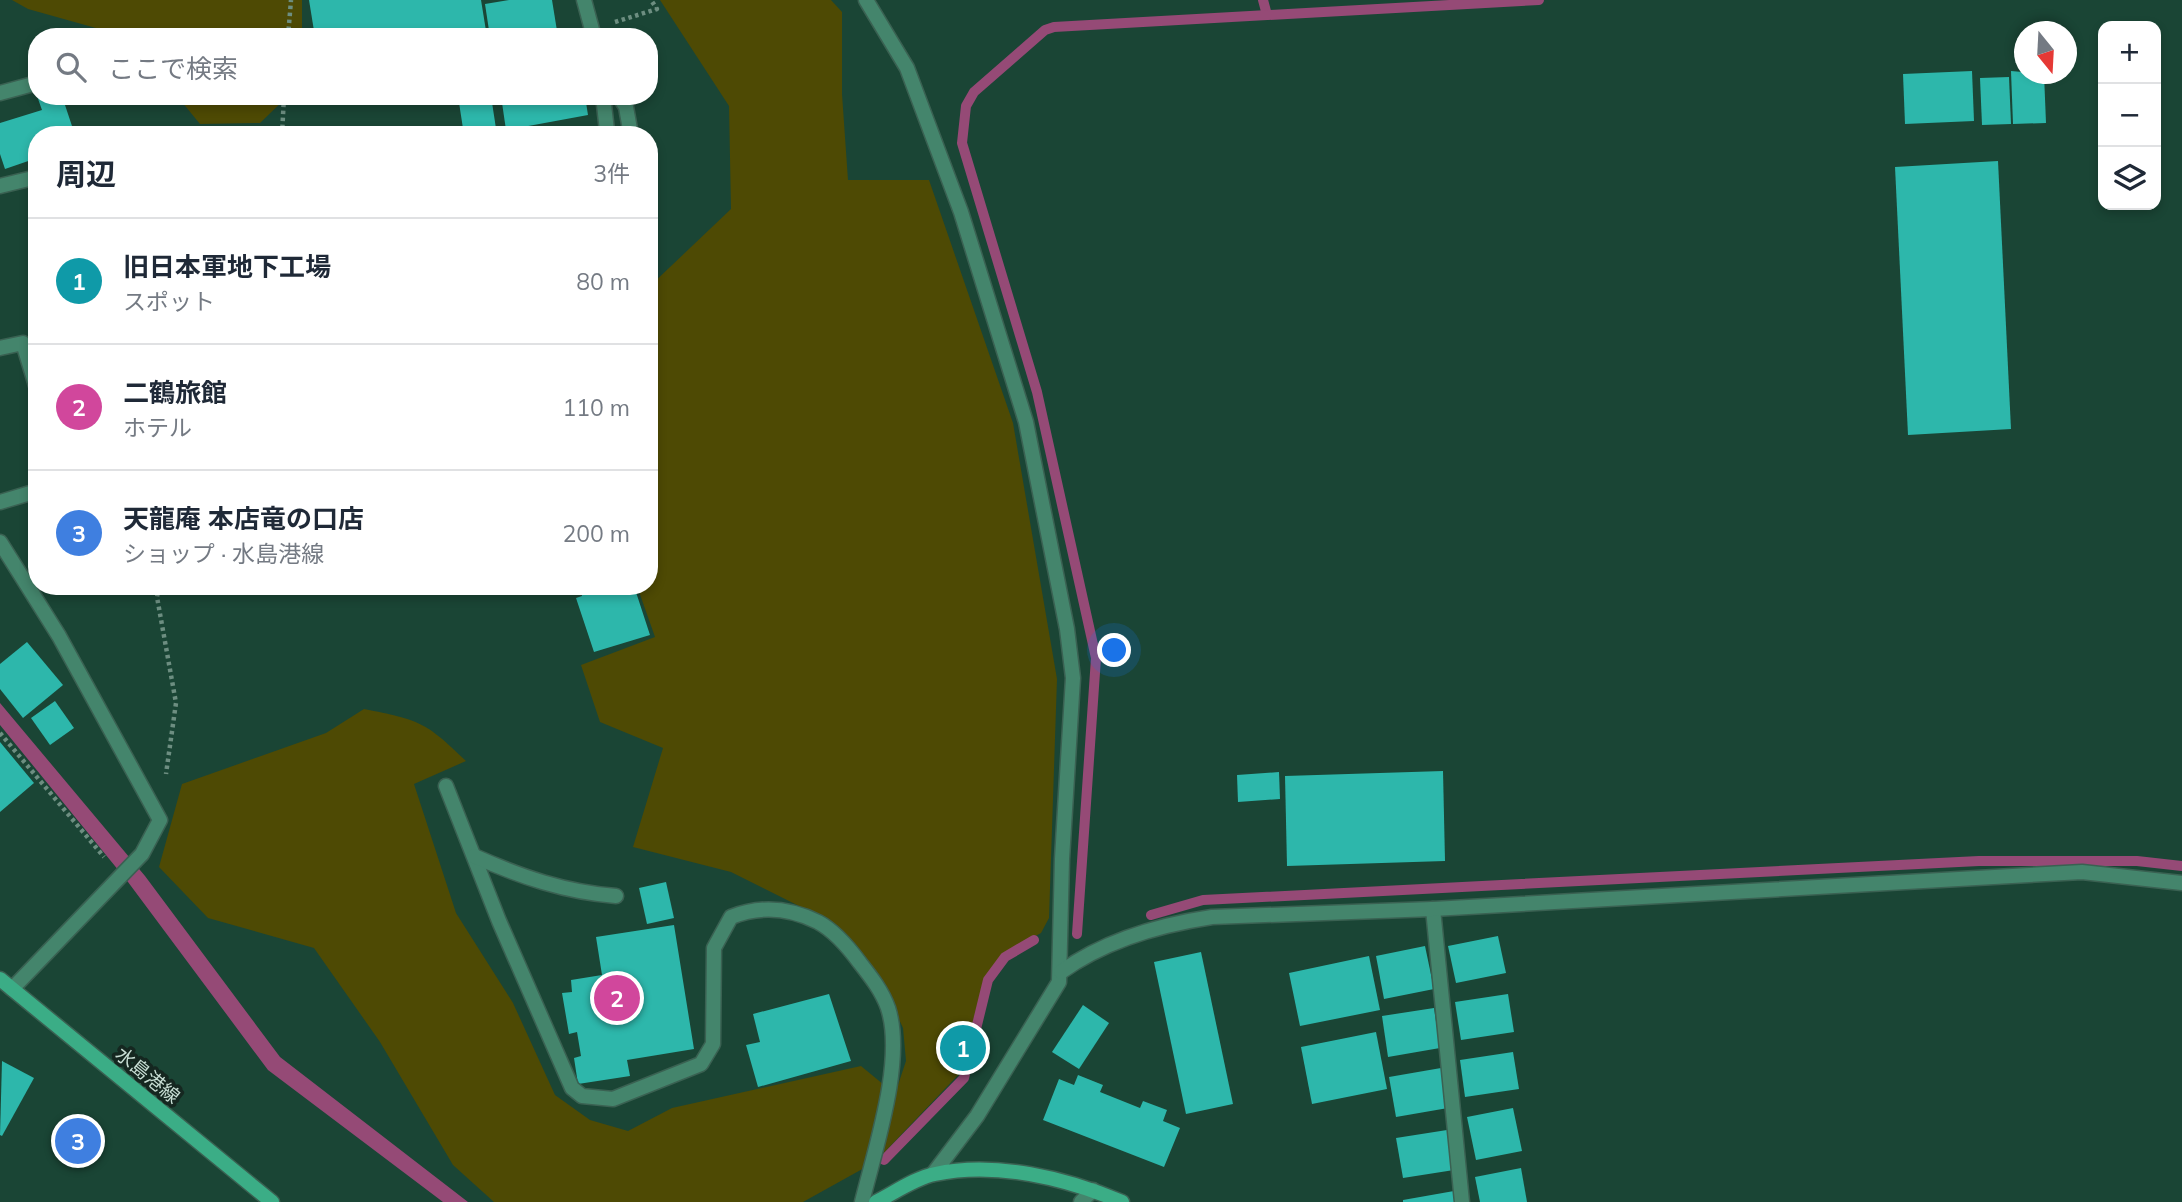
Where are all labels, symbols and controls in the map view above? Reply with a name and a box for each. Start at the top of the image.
north arrow [2014,21,2077,84]
map controls [2098,21,2161,210]
button: + [2098,21,2161,84]
search box [28,28,658,105]
icon: search [52,48,90,86]
text: ここで検索 [108,52,238,85]
button: − [2098,84,2161,147]
button: layers [2098,147,2161,210]
text: 周辺 [56,155,116,193]
text: 3件 [593,159,630,188]
text: 旧日本軍地下工場 [123,250,331,283]
text: 1 [72,267,86,296]
text: 80 m [576,267,630,296]
text: スポット [123,287,215,316]
text: 二鶴旅館 [123,376,227,409]
text: 2 [72,393,86,422]
text: 110 m [562,393,630,422]
text: ホテル [123,413,192,442]
text: 天龍庵 本店竜の口店 [123,502,364,535]
text: 3 [72,519,86,548]
text: 200 m [562,519,630,548]
text: ショップ · 水島港線 [123,539,324,568]
your location [1097,633,1131,667]
pin: 2 [594,972,640,1024]
pin: 1 [940,1022,986,1074]
street label: 水島港線 [111,1042,185,1108]
pin: 3 [55,1115,101,1167]

